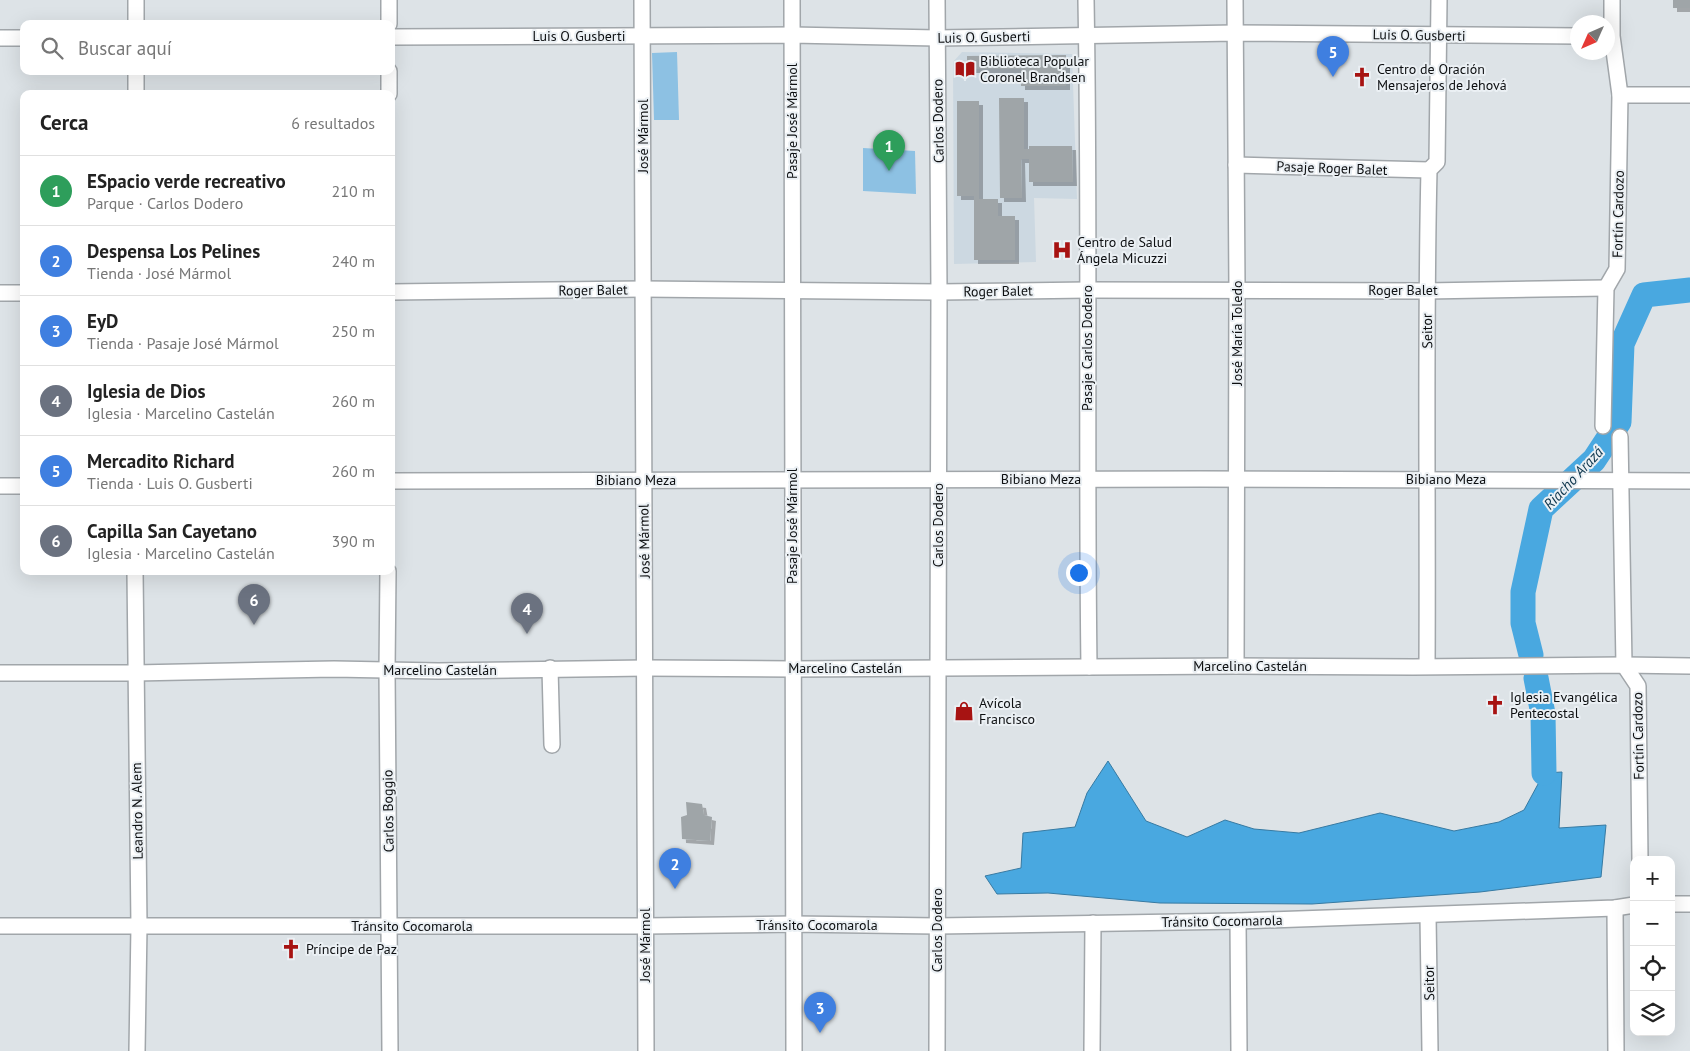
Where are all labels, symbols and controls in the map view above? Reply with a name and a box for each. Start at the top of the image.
north arrow [1570,15,1615,60]
search box [20,20,395,75]
street label: Luis O. Gusberti [1372,25,1466,45]
street label: Luis O. Gusberti [532,27,626,45]
street label: Luis O. Gusberti [937,27,1031,47]
icon: search [38,34,66,62]
text: Buscar aquí [78,36,172,60]
pin: 5 [1317,36,1349,77]
place label: Biblioteca Popular Coronel Brandsen [980,52,1089,86]
library icon: Biblioteca Popular Coronel Brandsen [954,58,976,80]
place label: Centro de Oración Mensajeros de Jehová [1377,60,1507,94]
street label: Pasaje José Mármol [783,63,801,179]
church icon: Centro de Oración Mensajeros de Jehová [1351,66,1373,88]
street label: Carlos Dodero [928,79,948,163]
street label: José Mármol [634,99,652,174]
text: Cerca [40,109,89,136]
text: 6 resultados [291,113,375,133]
pin: 1 [873,130,905,171]
street label: Pasaje Roger Balet [1276,157,1388,179]
text: ESpacio verde recreativo [87,169,286,193]
street label: Fortín Cardozo [1608,170,1628,258]
text: 1 [51,181,61,201]
text: 210 m [332,181,375,201]
text: Parque · Carlos Dodero [87,193,243,213]
place label: Centro de Salud Ángela Micuzzi [1077,233,1172,267]
text: Despensa Los Pelines [87,239,260,263]
hospital icon: Centro de Salud Ángela Micuzzi [1051,239,1073,261]
text: 2 [51,251,61,271]
text: 240 m [332,251,375,271]
text: Tienda · José Mármol [87,263,231,283]
street label: Roger Balet [558,280,628,300]
street label: Roger Balet [963,281,1033,301]
street label: José María Toledo [1228,281,1246,386]
street label: Roger Balet [1368,281,1438,299]
street label: Pasaje Carlos Dodero [1078,285,1096,411]
text: EyD [87,309,118,333]
street label: Seitor [1418,313,1436,349]
text: 3 [51,321,61,341]
text: 250 m [332,321,375,341]
text: Tienda · Pasaje José Mármol [87,333,279,353]
text: Iglesia de Dios [87,379,206,403]
text: 4 [51,391,61,411]
text: 260 m [332,391,375,411]
text: Iglesia · Marcelino Castelán [87,403,275,423]
water label: Riacho Arazá [1539,442,1607,513]
text: Mercadito Richard [87,449,235,473]
text: 5 [51,461,61,481]
text: 260 m [332,461,375,481]
street label: Pasaje José Mármol [783,468,801,584]
street label: Bibiano Meza [1001,470,1081,488]
street label: Bibiano Meza [1406,470,1486,488]
street label: Bibiano Meza [596,471,676,489]
text: Tienda · Luis O. Gusberti [87,473,253,493]
street label: Carlos Dodero [929,483,947,567]
street label: José Mármol [634,504,654,579]
text: Capilla San Cayetano [87,519,257,543]
text: 6 [51,531,61,551]
text: 390 m [332,531,375,551]
text: Iglesia · Marcelino Castelán [87,543,275,563]
your location [1066,560,1092,586]
pin: 6 [238,584,270,625]
pin: 4 [511,593,543,634]
street label: Marcelino Castelán [1193,657,1307,675]
street label: Marcelino Castelán [788,659,902,677]
street label: Marcelino Castelán [383,661,497,679]
place label: Iglesia Evangélica Pentecostal [1510,688,1618,722]
street label: Fortín Cardozo [1628,692,1648,780]
place label: Avícola Francisco [979,694,1035,728]
church icon: Iglesia Evangélica Pentecostal [1484,694,1506,716]
shop icon: Avícola Francisco [953,700,975,722]
street label: Leandro N. Alem [127,762,147,860]
street label: Carlos Boggio [378,770,398,852]
pin: 2 [659,848,691,889]
map controls [1630,856,1675,1036]
button: + [1630,856,1675,901]
street label: Carlos Dodero [928,888,946,972]
button: − [1630,901,1675,946]
street label: José Mármol [636,908,654,983]
street label: Tránsito Cocomarola [1161,911,1283,931]
street label: Tránsito Cocomarola [756,916,878,934]
street label: Tránsito Cocomarola [351,917,473,935]
church icon: Príncipe de Paz [280,938,302,960]
place label: Príncipe de Paz [306,940,397,958]
button: locate [1630,946,1675,991]
street label: Seitor [1420,965,1438,1001]
button: layers [1630,991,1675,1036]
pin: 3 [804,992,836,1033]

